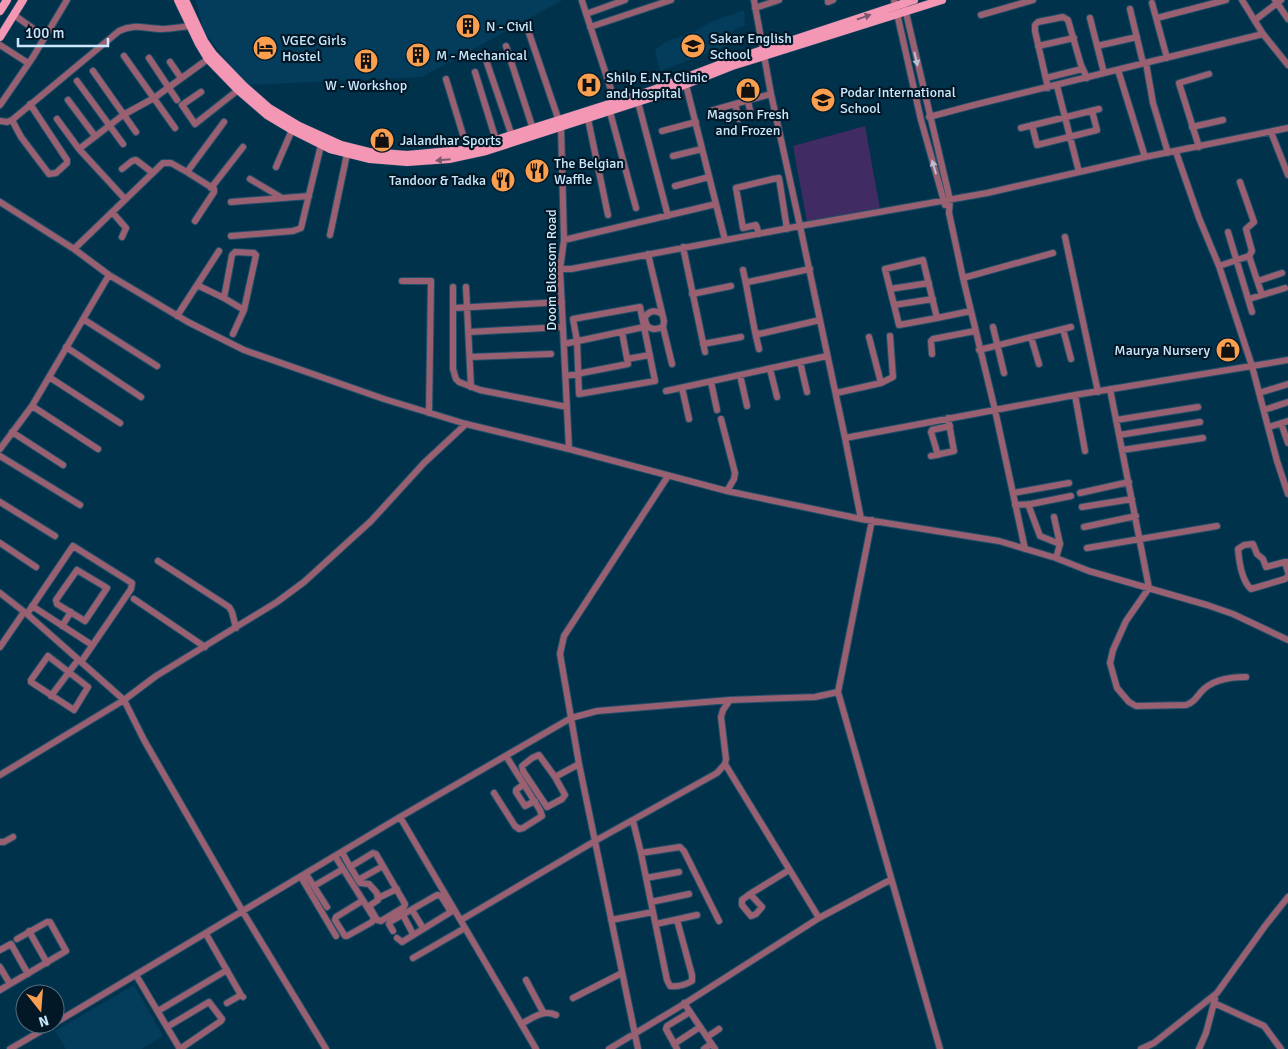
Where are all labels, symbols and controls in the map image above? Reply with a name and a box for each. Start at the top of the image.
one-way arrow [857,12,872,20]
building icon: N - Civil [455,13,481,39]
scale bar [18,15,108,47]
place label: N - Civil [486,18,533,35]
text: 100 m [25,24,65,42]
place label: Sakar English School [710,30,792,63]
place label: VGEC Girls Hostel [282,32,346,65]
school or university icon: Sakar English School [680,33,706,59]
hotel icon: VGEC Girls Hostel [252,35,278,61]
building icon: M - Mechanical [405,42,431,68]
place label: M - Mechanical [436,47,527,64]
building icon: W - Workshop [353,48,379,74]
one-way arrow [912,51,920,66]
place label: Shilp E.N.T Clinic and Hospital [606,69,708,102]
hospital icon: Shilp E.N.T Clinic and Hospital [576,72,602,98]
place label: W - Workshop [325,77,407,94]
shop icon: Magson Fresh and Frozen [735,77,761,103]
place label: Podar International School [840,84,956,117]
school or university icon: Podar International School [810,87,836,113]
place label: Magson Fresh and Frozen [707,106,789,139]
shop icon: Jalandhar Sports [369,127,395,153]
place label: Jalandhar Sports [400,132,501,149]
place label: The Belgian Waffle [554,155,624,188]
one-way arrow [434,156,450,164]
restaurant icon: The Belgian Waffle [524,158,550,184]
one-way arrow [929,160,937,175]
restaurant icon: Tandoor & Tadka [490,167,516,193]
place label: Tandoor & Tadka [389,172,486,189]
street label: Doom Blossom Road [543,209,560,331]
shop icon: Maurya Nursery [1215,337,1241,363]
place label: Maurya Nursery [1114,342,1210,359]
north arrow [15,984,65,1034]
text: N [37,1011,51,1031]

